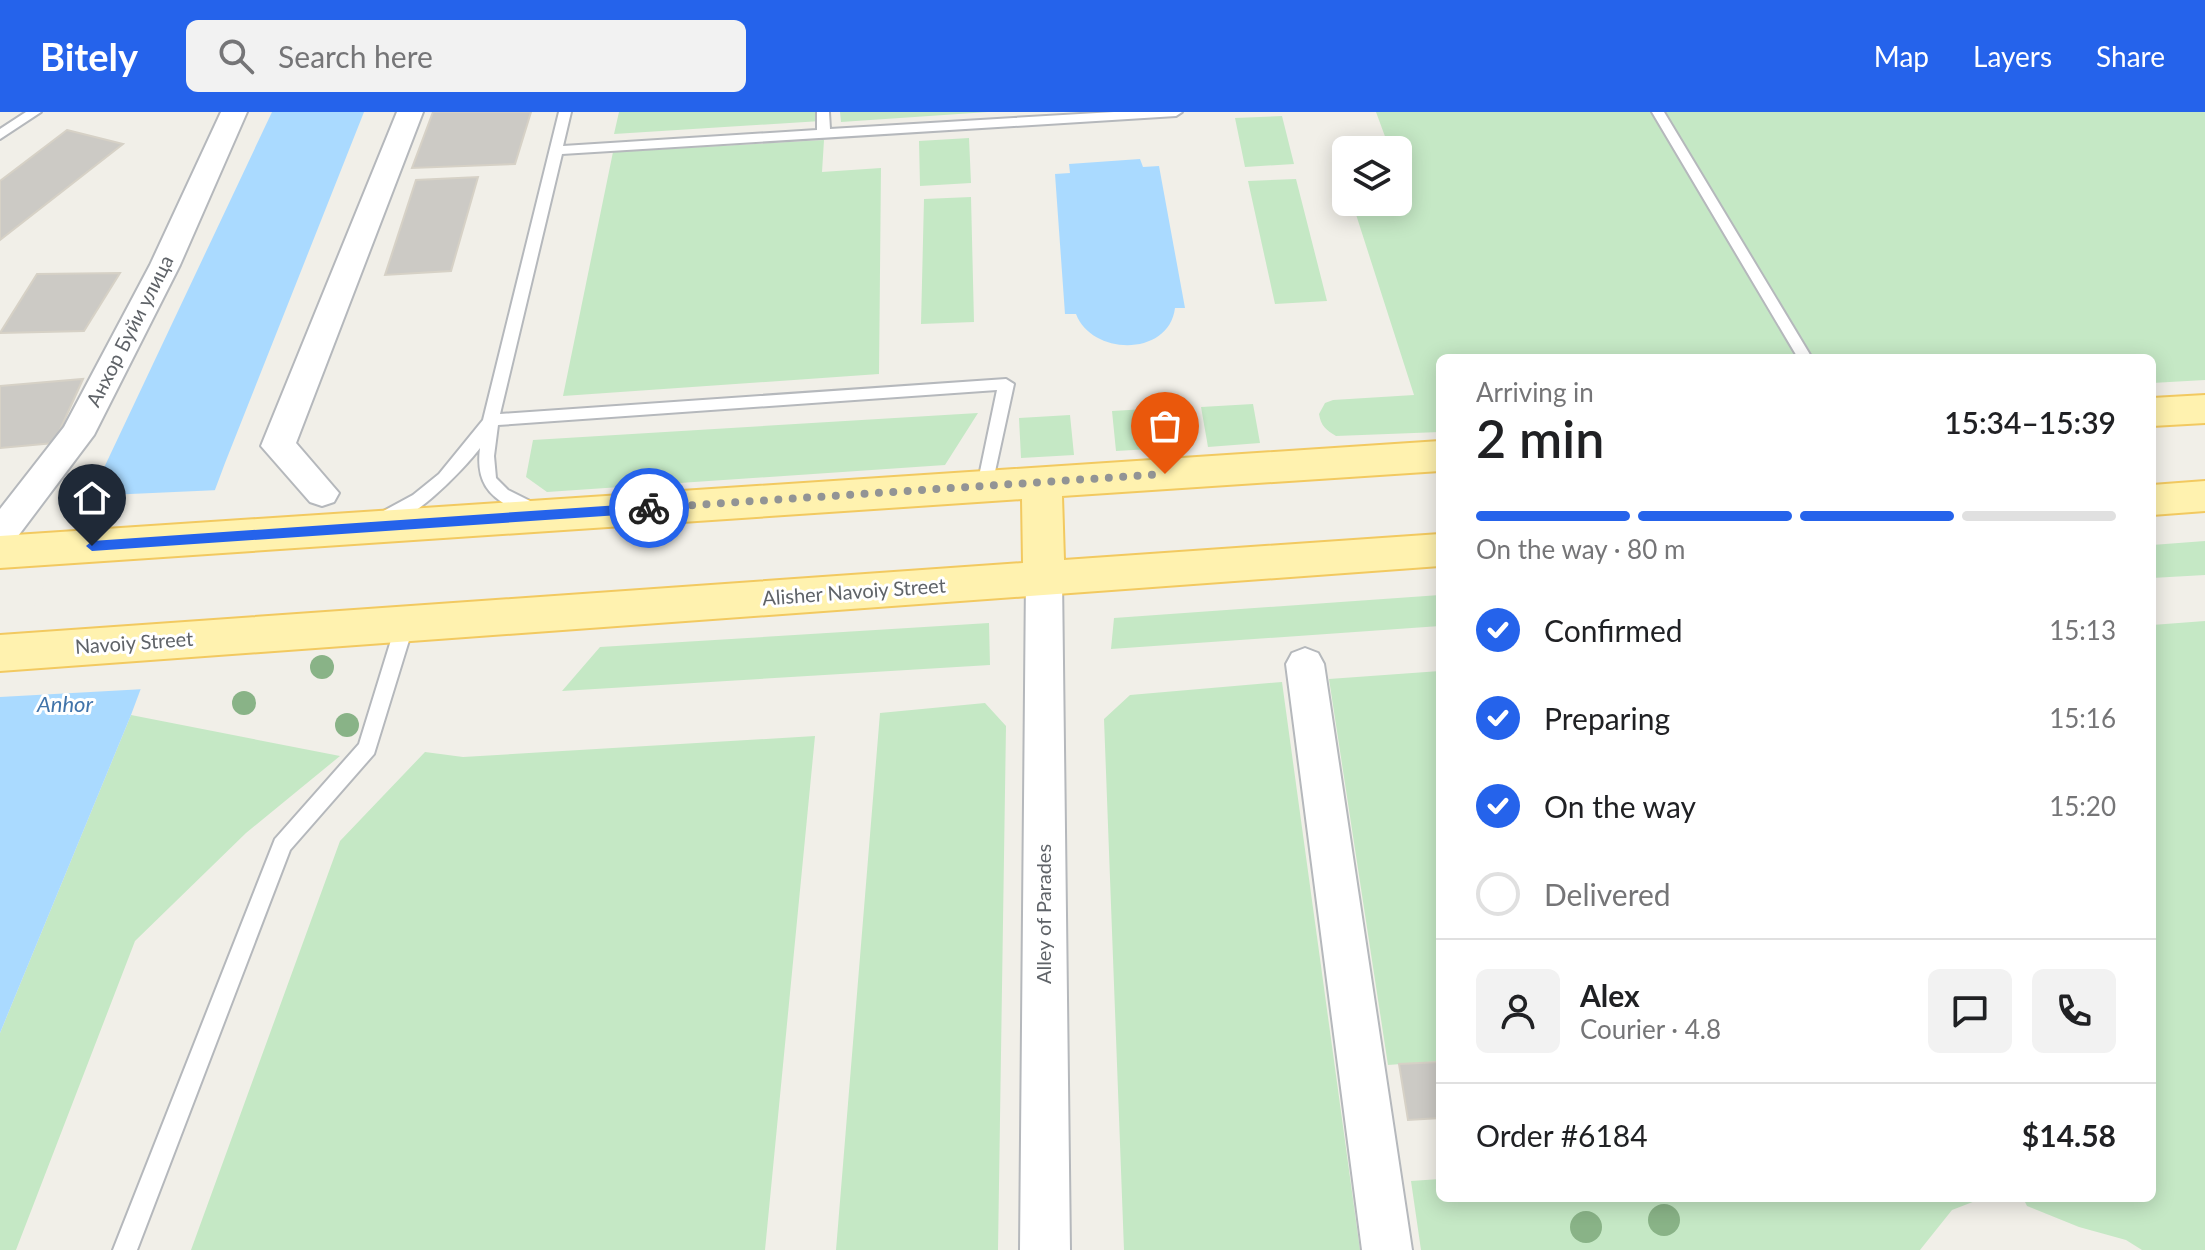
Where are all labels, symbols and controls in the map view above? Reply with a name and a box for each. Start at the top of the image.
search box [186,20,746,92]
text: Bitely [40,33,138,79]
icon: search [214,34,258,78]
text: Search here [278,38,433,74]
text: Map [1874,39,1929,73]
text: Layers [1973,39,2052,73]
text: Share [2096,39,2165,73]
map controls [1332,136,1412,216]
button: layers [1332,136,1412,216]
street label: Анхор Буйи улица [81,251,178,410]
text: Arriving in [1476,376,1594,408]
pin [1131,392,1199,474]
icon: bag [1143,404,1187,448]
text: 15:34–15:39 [1944,404,2116,440]
text: 2 min [1476,407,1604,469]
pin [58,464,126,546]
courier [609,468,689,548]
icon: home [70,476,114,520]
icon: bike [627,486,671,530]
text: On the way · 80 m [1476,533,1685,565]
street label: Alisher Navoiy Street [761,573,946,609]
icon: check [1476,608,1520,652]
text: Confirmed [1544,612,1683,648]
text: 15:13 [2049,614,2116,646]
street label: Navoiy Street [74,626,194,658]
water label: Anhor [36,690,94,717]
icon: check [1476,696,1520,740]
text: Preparing [1544,700,1670,736]
text: 15:16 [2049,702,2116,734]
icon: check [1476,784,1520,828]
text: On the way [1544,788,1696,824]
text: 15:20 [2049,790,2116,822]
street label: Alley of Parades [1031,844,1055,984]
text: Delivered [1544,876,1671,912]
button: person [1476,969,1560,1053]
button: chat [1928,969,2012,1053]
button: phone [2032,969,2116,1053]
text: Alex [1580,977,1640,1013]
text: Courier · 4.8 [1580,1013,1721,1045]
text: Order #6184 [1476,1117,1648,1153]
text: $14.58 [2022,1117,2116,1153]

